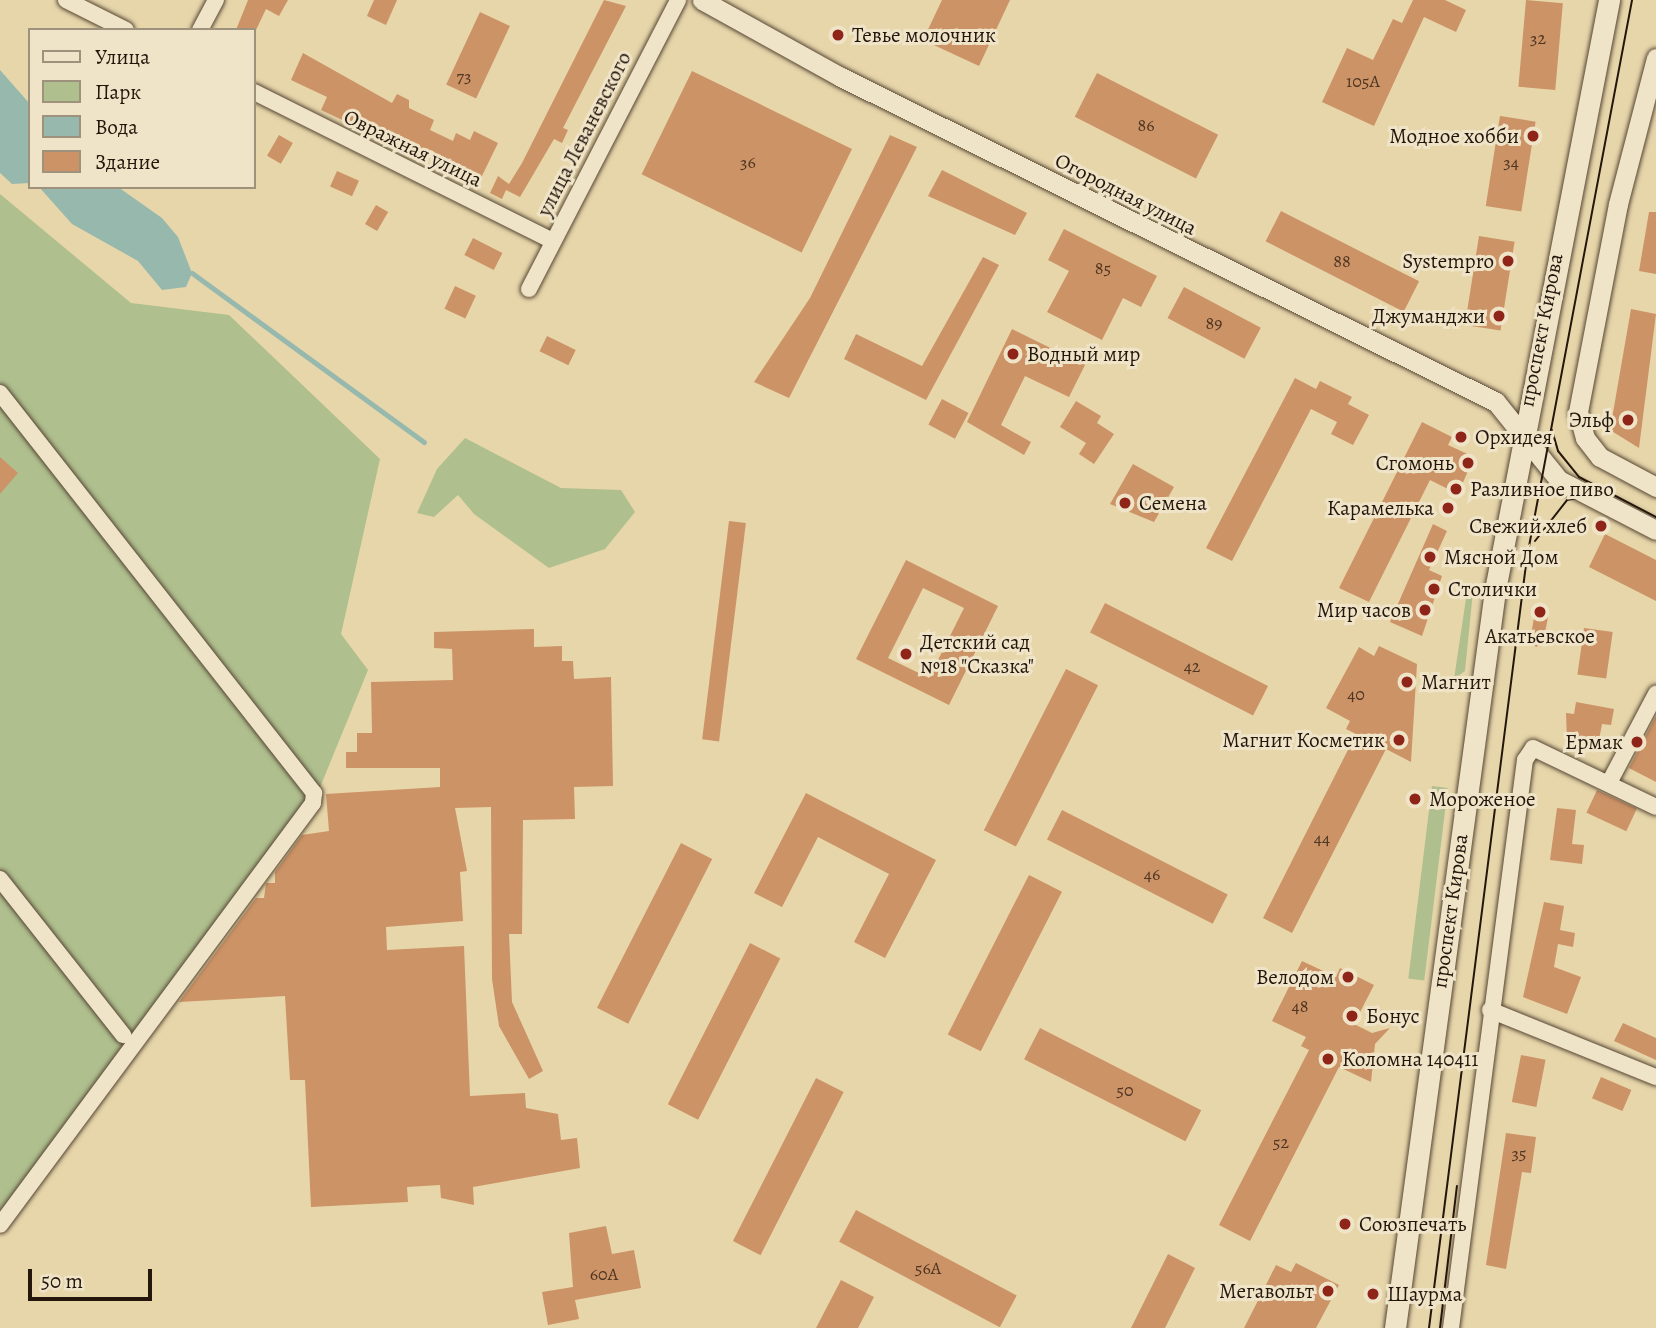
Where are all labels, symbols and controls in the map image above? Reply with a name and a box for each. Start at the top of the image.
place label: Тевье молочник [852,22,996,48]
marker: Тевье молочник [830,27,846,43]
house number: 32 [1530,27,1546,49]
legend [28,28,256,189]
text: Улица [95,43,150,71]
street label: улица Леваневского [532,47,636,221]
house number: 73 [456,65,472,87]
house number: 105А [1346,70,1380,92]
text: Парк [95,78,141,106]
street label: Овражная улица [340,104,486,192]
text: Вода [95,113,138,141]
house number: 86 [1137,114,1155,136]
place label: Модное хобби [1389,123,1519,149]
marker: Модное хобби [1525,128,1541,144]
street label: Огородная улица [1051,147,1201,241]
text: Здание [95,148,160,176]
house number: 36 [740,151,756,173]
house number: 34 [1503,151,1519,173]
place label: Systempro [1402,248,1494,274]
house number: 88 [1333,250,1351,272]
street label: проспект Кирова [1514,251,1568,409]
marker: Systempro [1500,253,1516,269]
house number: 85 [1095,257,1111,279]
place label: Джуманджи [1372,303,1485,329]
marker: Джуманджи [1491,308,1507,324]
house number: 89 [1206,312,1222,334]
place label: Водный мир [1027,341,1140,367]
marker: Водный мир [1005,346,1021,362]
place label: Эльф [1569,407,1614,433]
marker: Эльф [1620,412,1636,428]
place label: Орхидея [1475,424,1552,450]
marker: Орхидея [1453,429,1469,445]
place label: Сгомонь [1376,450,1454,476]
marker: Сгомонь [1460,455,1476,471]
place label: Разливное пиво [1470,476,1614,502]
marker: Разливное пиво [1448,481,1464,497]
place label: Семена [1139,490,1207,516]
marker: Семена [1117,495,1133,511]
place label: Карамелька [1327,495,1434,521]
marker: Карамелька [1440,500,1456,516]
place label: Свежий хлеб [1469,513,1587,539]
marker: Свежий хлеб [1593,518,1609,534]
place label: Мясной Дом [1444,544,1558,570]
marker: Мясной Дом [1422,549,1438,565]
place label: Столички [1448,576,1537,602]
marker: Столички [1426,581,1442,597]
place label: Мир часов [1317,597,1411,623]
marker: Мир часов [1417,602,1433,618]
marker: Акатьевское [1532,604,1548,620]
place label: Акатьевское [1485,623,1595,649]
place label: Детский сад №18 "Сказка" [920,629,1034,679]
marker: Детский сад №18 "Сказка" [898,646,914,662]
house number: 42 [1184,655,1200,677]
place label: Магнит [1421,669,1491,695]
marker: Магнит [1399,674,1415,690]
house number: 40 [1347,683,1365,705]
place label: Магнит Косметик [1222,727,1385,753]
place label: Ермак [1565,729,1623,755]
marker: Магнит Косметик [1391,732,1407,748]
marker: Ермак [1629,734,1645,750]
place label: Мороженое [1429,786,1536,812]
marker: Мороженое [1407,791,1423,807]
house number: 44 [1314,827,1330,849]
street label: проспект Кирова [1427,832,1473,990]
house number: 46 [1144,863,1160,885]
place label: Велодом [1256,964,1334,990]
marker: Велодом [1340,969,1356,985]
house number: 48 [1292,995,1308,1017]
place label: Бонус [1366,1003,1420,1029]
marker: Бонус [1344,1008,1360,1024]
place label: Коломна 140411 [1342,1046,1478,1072]
marker: Коломна 140411 [1320,1051,1336,1067]
house number: 50 [1116,1079,1134,1101]
house number: 52 [1273,1131,1289,1153]
house number: 35 [1511,1142,1527,1164]
place label: Союзпечать [1359,1211,1466,1237]
marker: Союзпечать [1337,1216,1353,1232]
scale bar [32,1254,156,1298]
house number: 56А [915,1257,941,1279]
house number: 60А [590,1263,618,1285]
text: 50 m [41,1267,83,1295]
place label: Мегавольт [1219,1278,1314,1304]
place label: Шаурма [1387,1281,1463,1307]
marker: Мегавольт [1320,1283,1336,1299]
marker: Шаурма [1365,1286,1381,1302]

